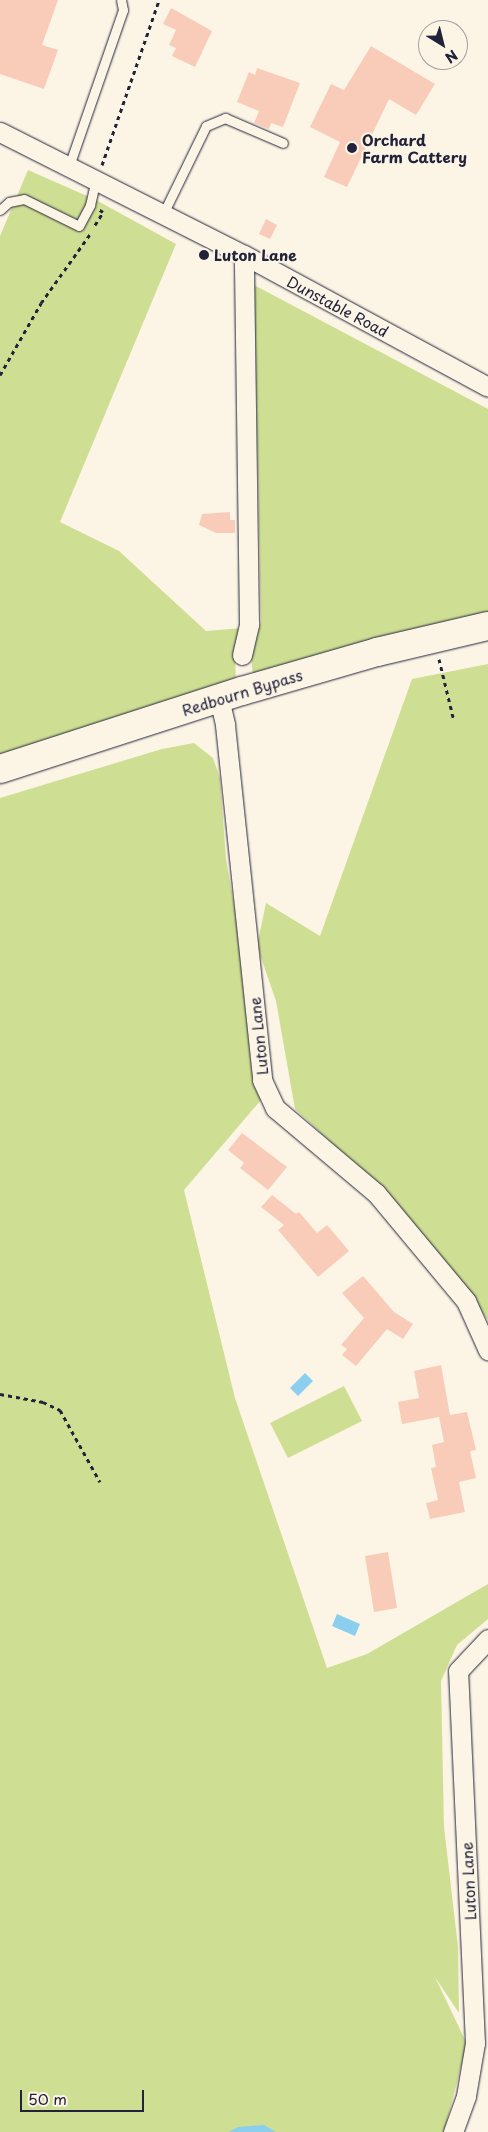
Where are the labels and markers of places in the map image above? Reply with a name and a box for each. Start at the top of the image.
place label: Orchard Farm Cattery [362,130,467,165]
marker: Orchard Farm Cattery [346,142,358,154]
place label: Luton Lane [214,246,297,264]
marker: Luton Lane [198,249,210,261]

